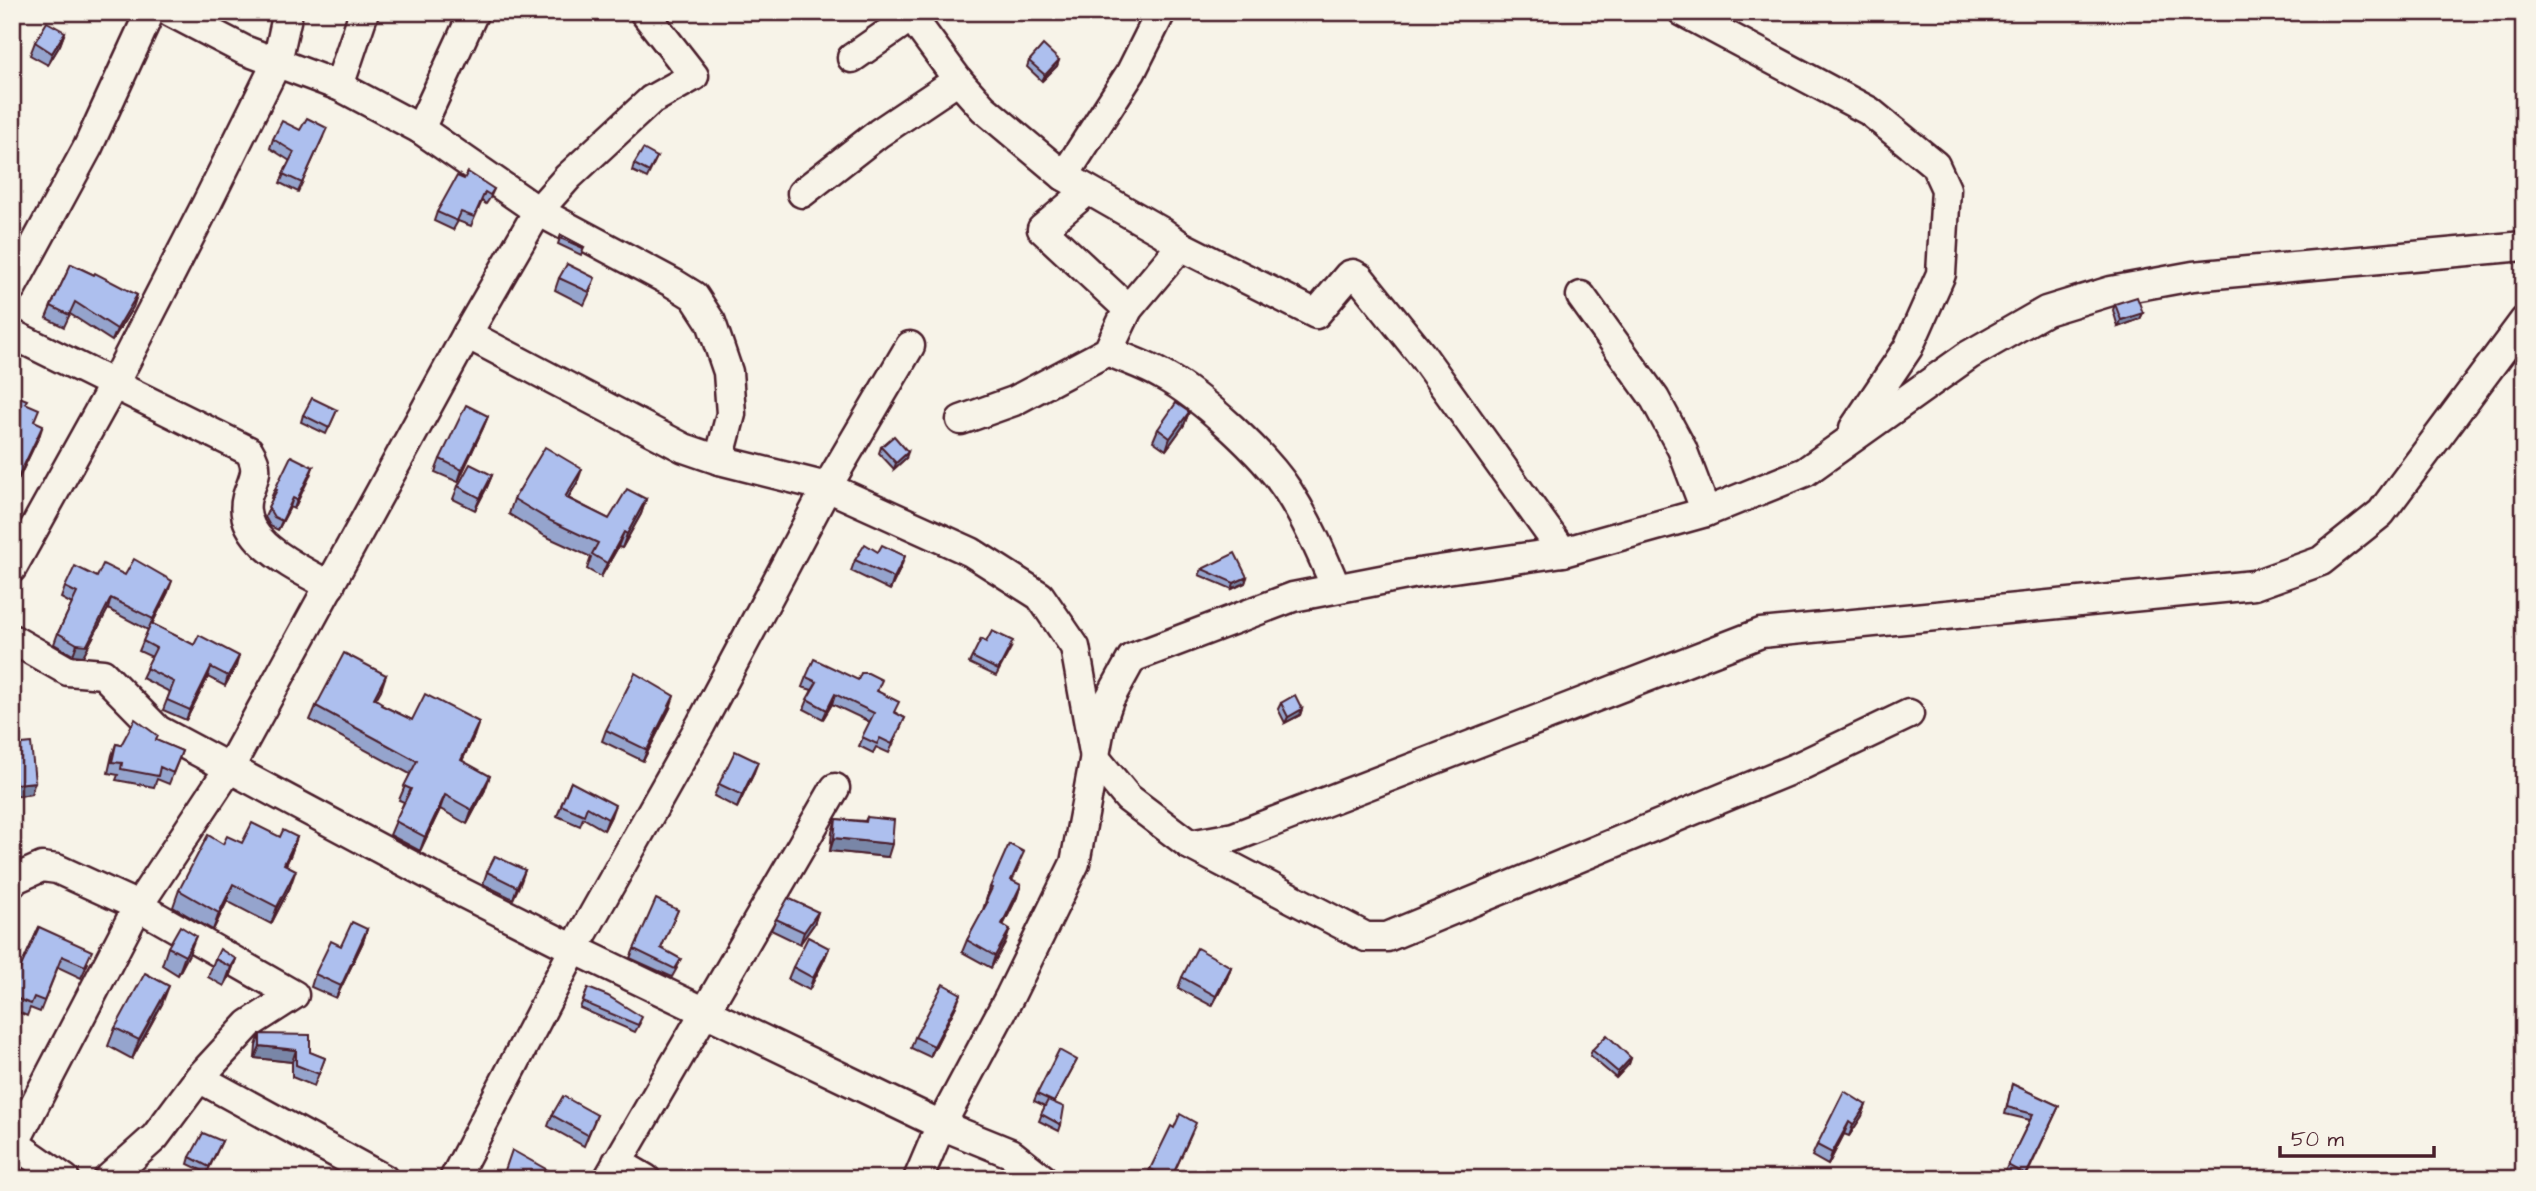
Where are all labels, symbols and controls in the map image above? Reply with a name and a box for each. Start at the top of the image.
scale bar [2280,1114,2434,1158]
text: 50 m [2291,1125,2345,1154]

